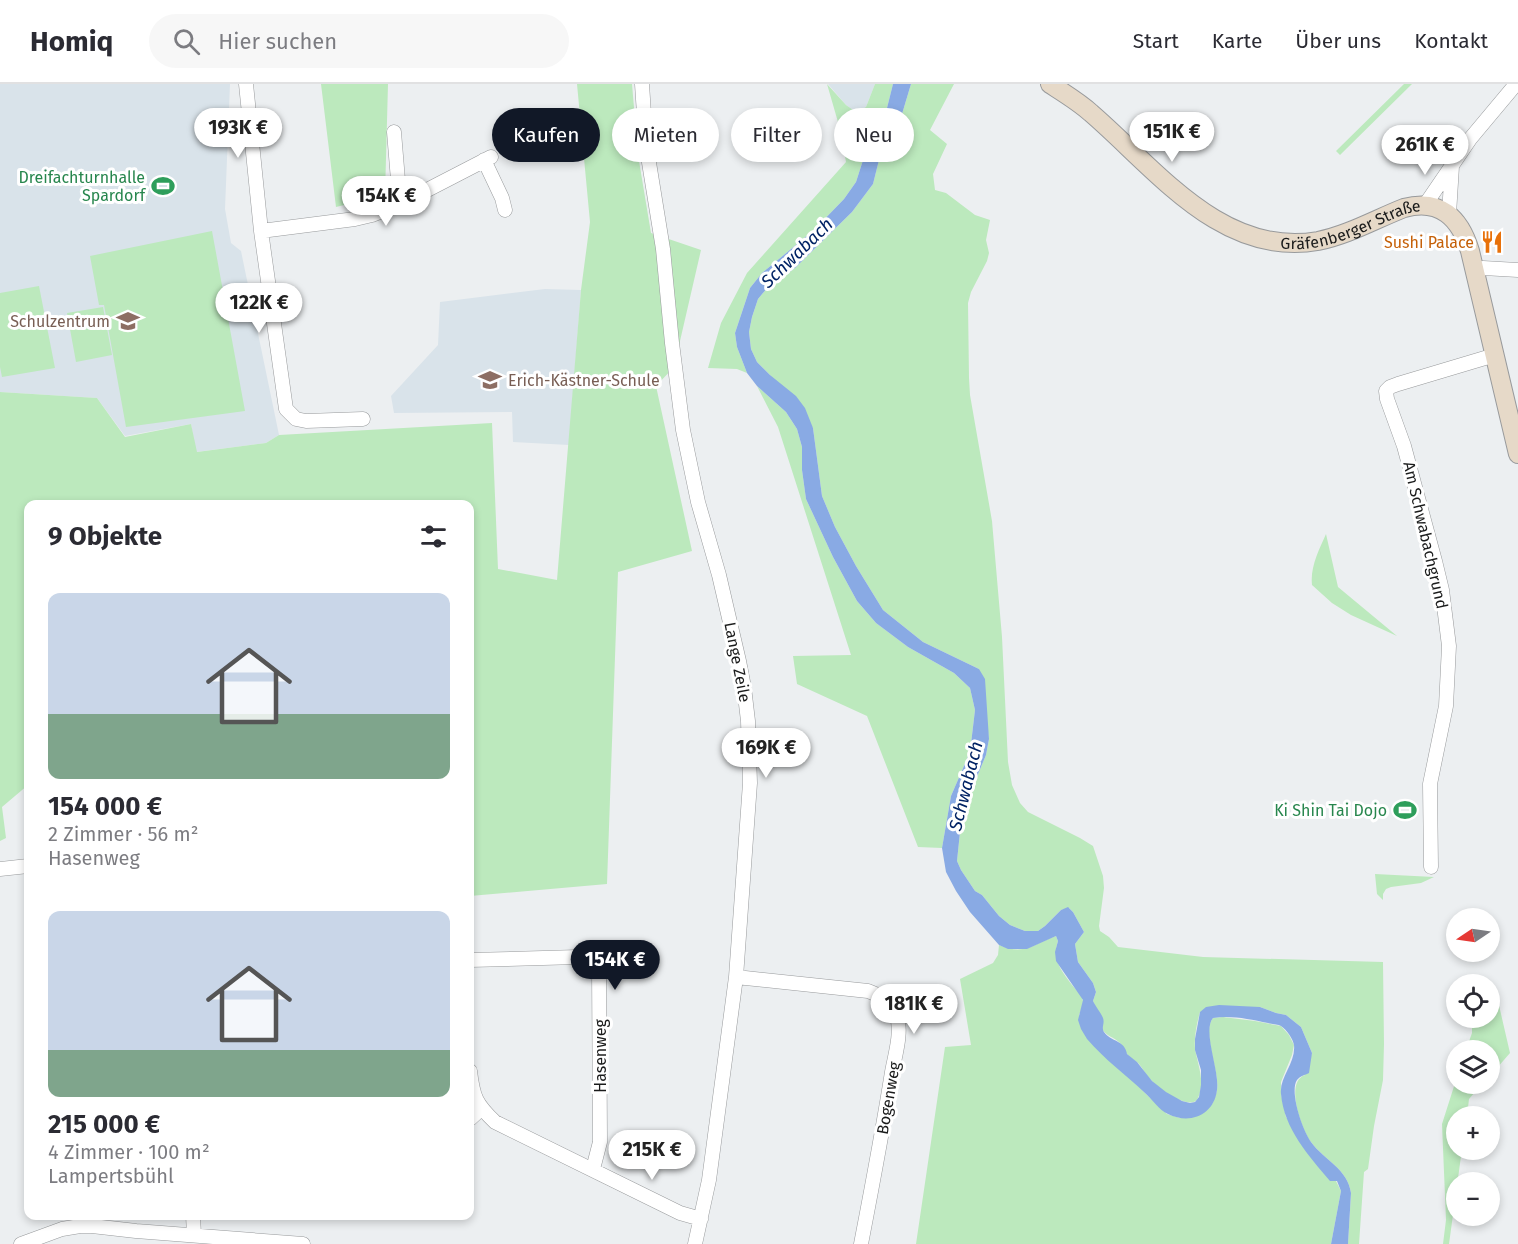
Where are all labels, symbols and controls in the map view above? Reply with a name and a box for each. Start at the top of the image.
search box [149,14,569,68]
text: Homiq [30,25,113,58]
icon: search [170,25,203,58]
text: Hier suchen [218,28,337,55]
text: Start [1133,28,1179,54]
text: Karte [1212,28,1262,54]
text: Über uns [1295,28,1381,54]
text: Kontakt [1414,28,1488,54]
pin: 193K € [189,108,287,159]
chip: Kaufen [492,108,600,162]
chip: Mieten [612,108,719,162]
chip: Filter [731,108,822,162]
chip: Neu [834,108,914,162]
pin: 151K € [1123,112,1221,163]
text: 193K € [208,115,268,139]
text: 151K € [1143,119,1201,143]
pin: 261K € [1376,125,1474,176]
text: 261K € [1396,132,1455,156]
place label: Dreifachturnhalle Spardorf [18,168,147,205]
sports icon: Dreifachturnhalle Spardorf [150,173,176,199]
pin: 154K € [337,176,435,227]
text: 154K € [356,183,416,207]
street label: Gräfenberger Straße [1280,196,1421,253]
water label: Schwabach [756,213,837,293]
restaurant icon: Sushi Palace [1479,229,1505,255]
place label: Sushi Palace [1384,233,1474,252]
pin: 122K € [210,283,308,334]
text: 122K € [229,290,289,314]
school or university icon: Schulzentrum [115,308,141,334]
place label: Schulzentrum [10,312,110,331]
school or university icon: Erich-Kästner-Schule [477,367,503,393]
place label: Erich-Kästner-Schule [508,371,660,390]
street label: Am Schwabachgrund [1399,460,1452,611]
icon: filters [417,520,450,553]
text: 9 Objekte [48,521,162,552]
street label: Lange Zeile [720,620,755,704]
icon: home [195,632,303,740]
pin: 169K € [717,728,815,779]
text: 169K € [736,735,796,759]
water label: Schwabach [944,739,988,834]
text: 154 000 € [48,791,162,822]
sports icon: Ki Shin Tai Dojo [1392,797,1418,823]
place label: Ki Shin Tai Dojo [1274,801,1387,820]
text: 2 Zimmer · 56 m² [48,822,199,846]
text: Hasenweg [48,846,140,870]
north arrow [1446,908,1500,962]
map controls [1446,908,1500,1226]
pin: 154K € [566,940,664,991]
text: 154K € [585,947,645,971]
icon: home [195,950,303,1058]
button: locate [1446,974,1500,1028]
pin: 181K € [865,984,963,1035]
text: 181K € [885,991,943,1015]
street label: Hasenweg [591,1019,610,1093]
button: layers [1446,1040,1500,1094]
street label: Bogenweg [873,1059,904,1136]
button: + [1446,1106,1500,1160]
text: 215 000 € [48,1109,160,1140]
pin: 215K € [603,1130,701,1181]
text: 215K € [622,1137,682,1161]
text: 4 Zimmer · 100 m² [48,1140,210,1164]
text: Lampertsbühl [48,1164,174,1188]
button: − [1446,1172,1500,1226]

